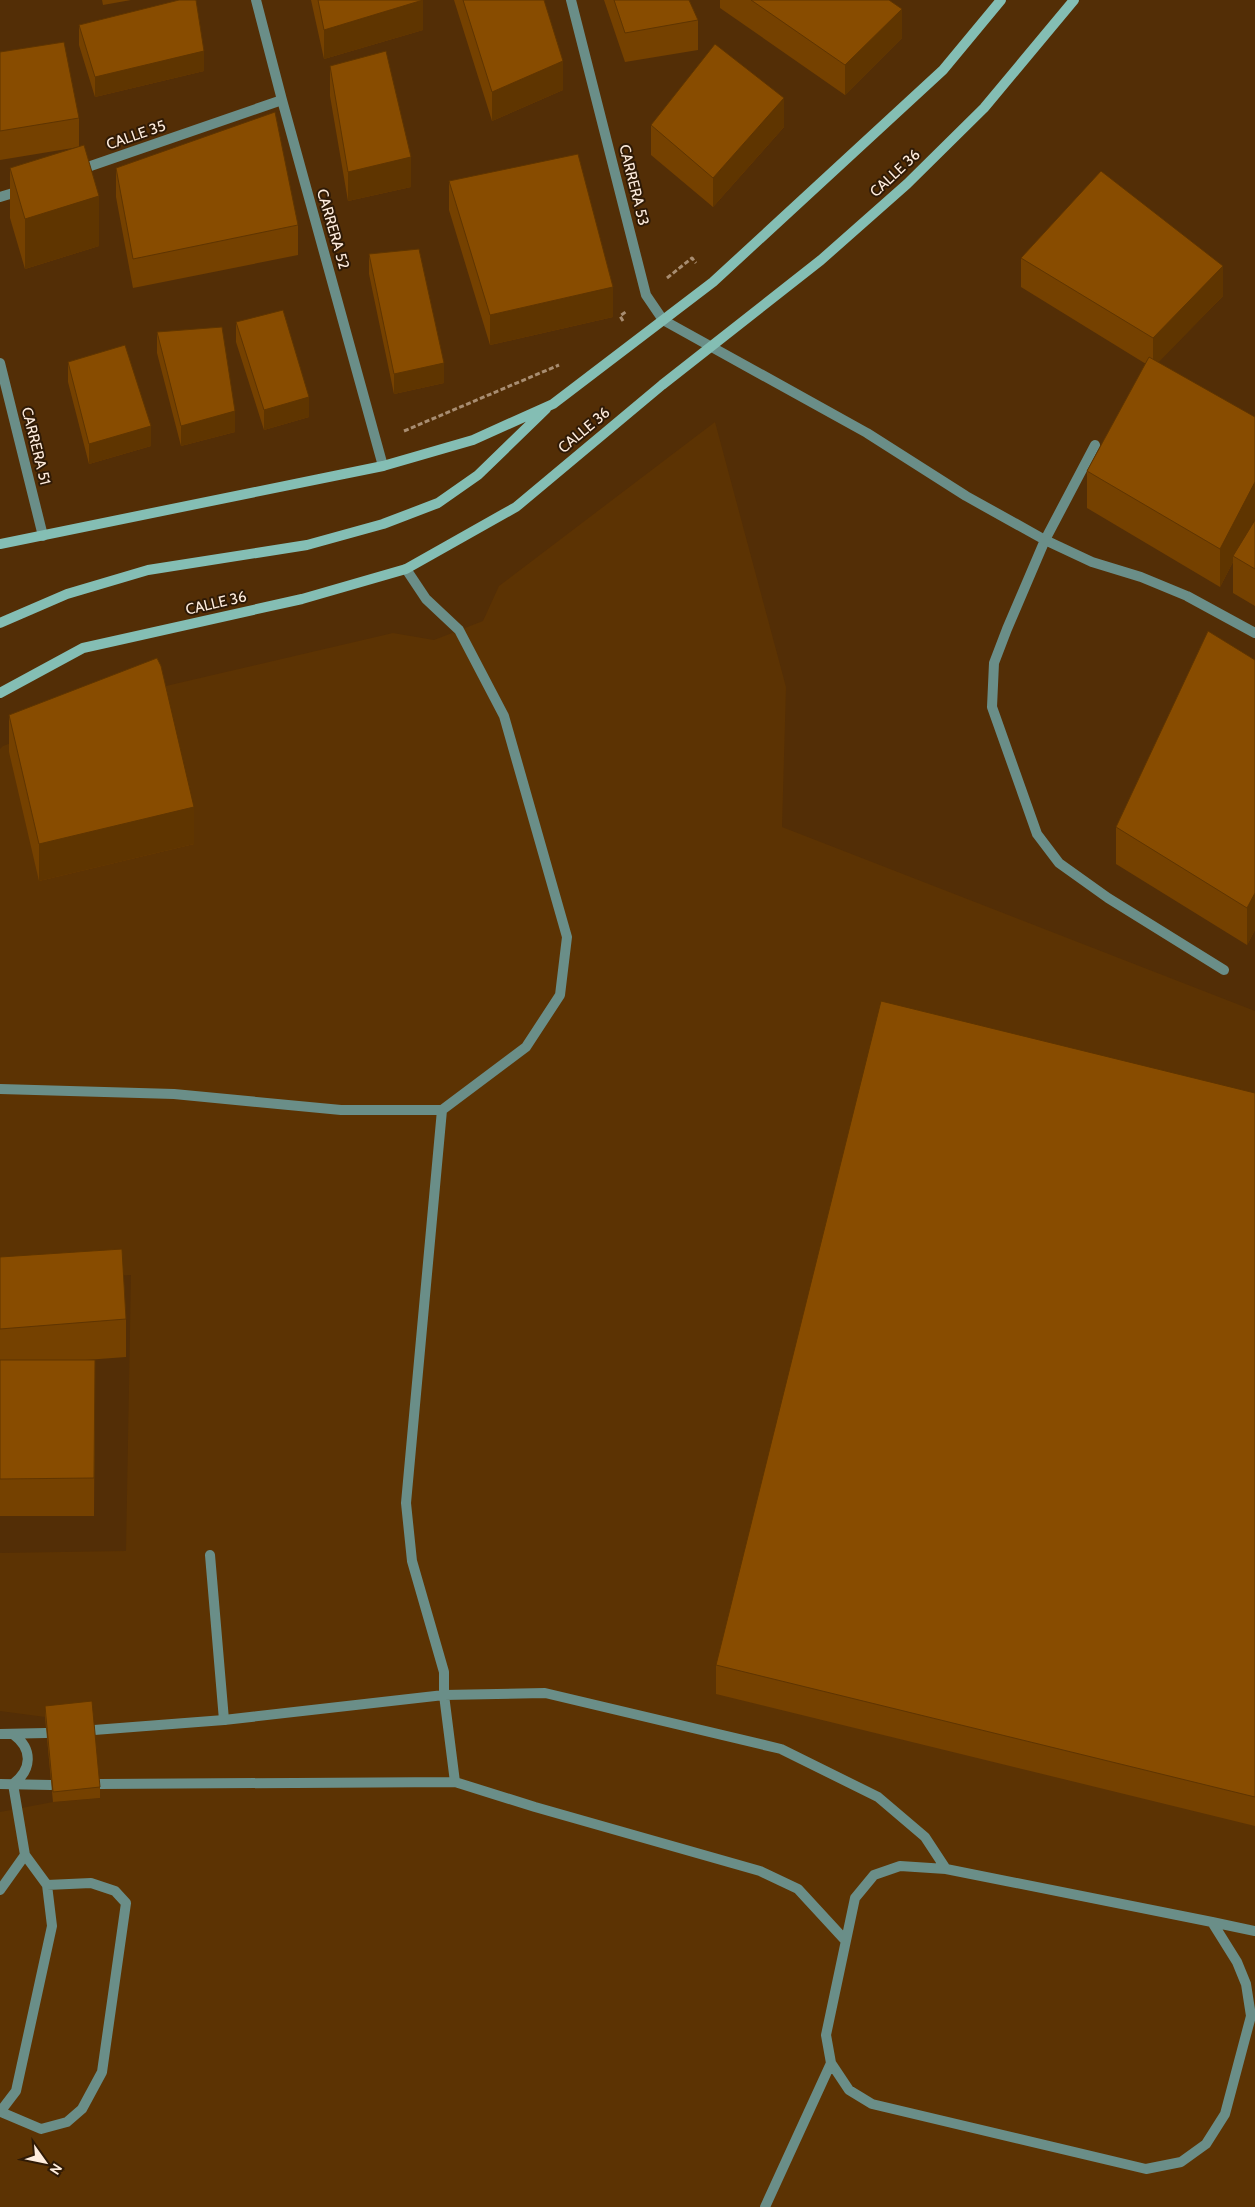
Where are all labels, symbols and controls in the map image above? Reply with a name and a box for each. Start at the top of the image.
street label: CALLE 35 [104,116,168,154]
street label: CARRERA 53 [615,143,653,227]
street label: CALLE 36 [866,145,924,201]
street label: CARRERA 52 [313,187,353,271]
street label: CALLE 36 [555,403,613,457]
street label: CARRERA 51 [18,405,54,487]
street label: CALLE 36 [184,587,248,619]
north arrow [20,2137,70,2187]
text: N [46,2160,66,2178]

